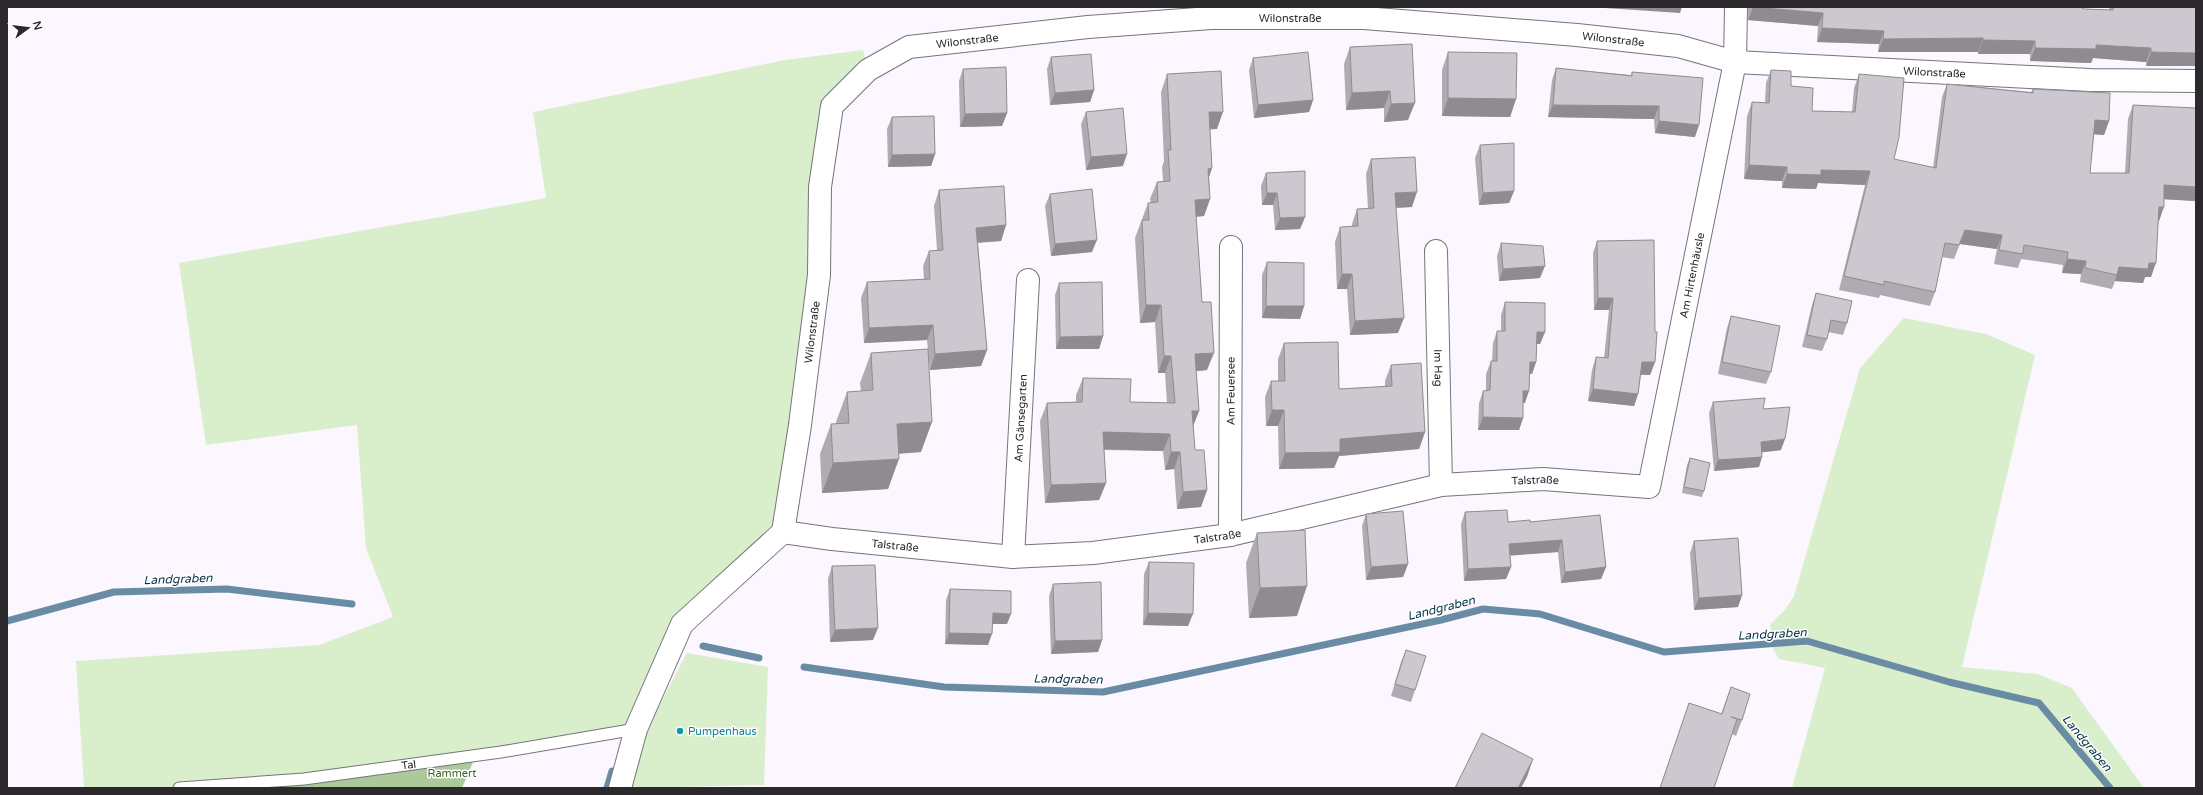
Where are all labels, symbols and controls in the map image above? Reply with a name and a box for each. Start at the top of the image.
north arrow [8,8,48,48]
street label: Wilonstraße [1259,12,1322,25]
text: N [30,20,45,31]
street label: Wilonstraße [1581,29,1645,49]
street label: Wilonstraße [935,31,999,50]
street label: Wilonstraße [1903,64,1966,80]
street label: Am Hirtenhäusle [1677,231,1707,319]
street label: Wilonstraße [801,300,822,364]
street label: Im Hag [1432,349,1445,387]
street label: Am Feuersee [1224,357,1237,425]
street label: Am Gänsegarten [1012,374,1029,463]
street label: Talstraße [1511,472,1560,487]
street label: Talstraße [1193,526,1242,546]
street label: Talstraße [871,536,919,554]
water label: Landgraben [143,571,213,587]
water label: Landgraben [1406,593,1477,623]
water label: Landgraben [1737,625,1808,643]
water label: Landgraben [1033,671,1103,687]
water label: Landgraben [2059,712,2115,775]
place label: Pumpenhaus [688,725,757,738]
marker: Pumpenhaus [675,726,685,736]
street label: Tal [401,757,417,772]
park label: Rammert [428,767,476,780]

